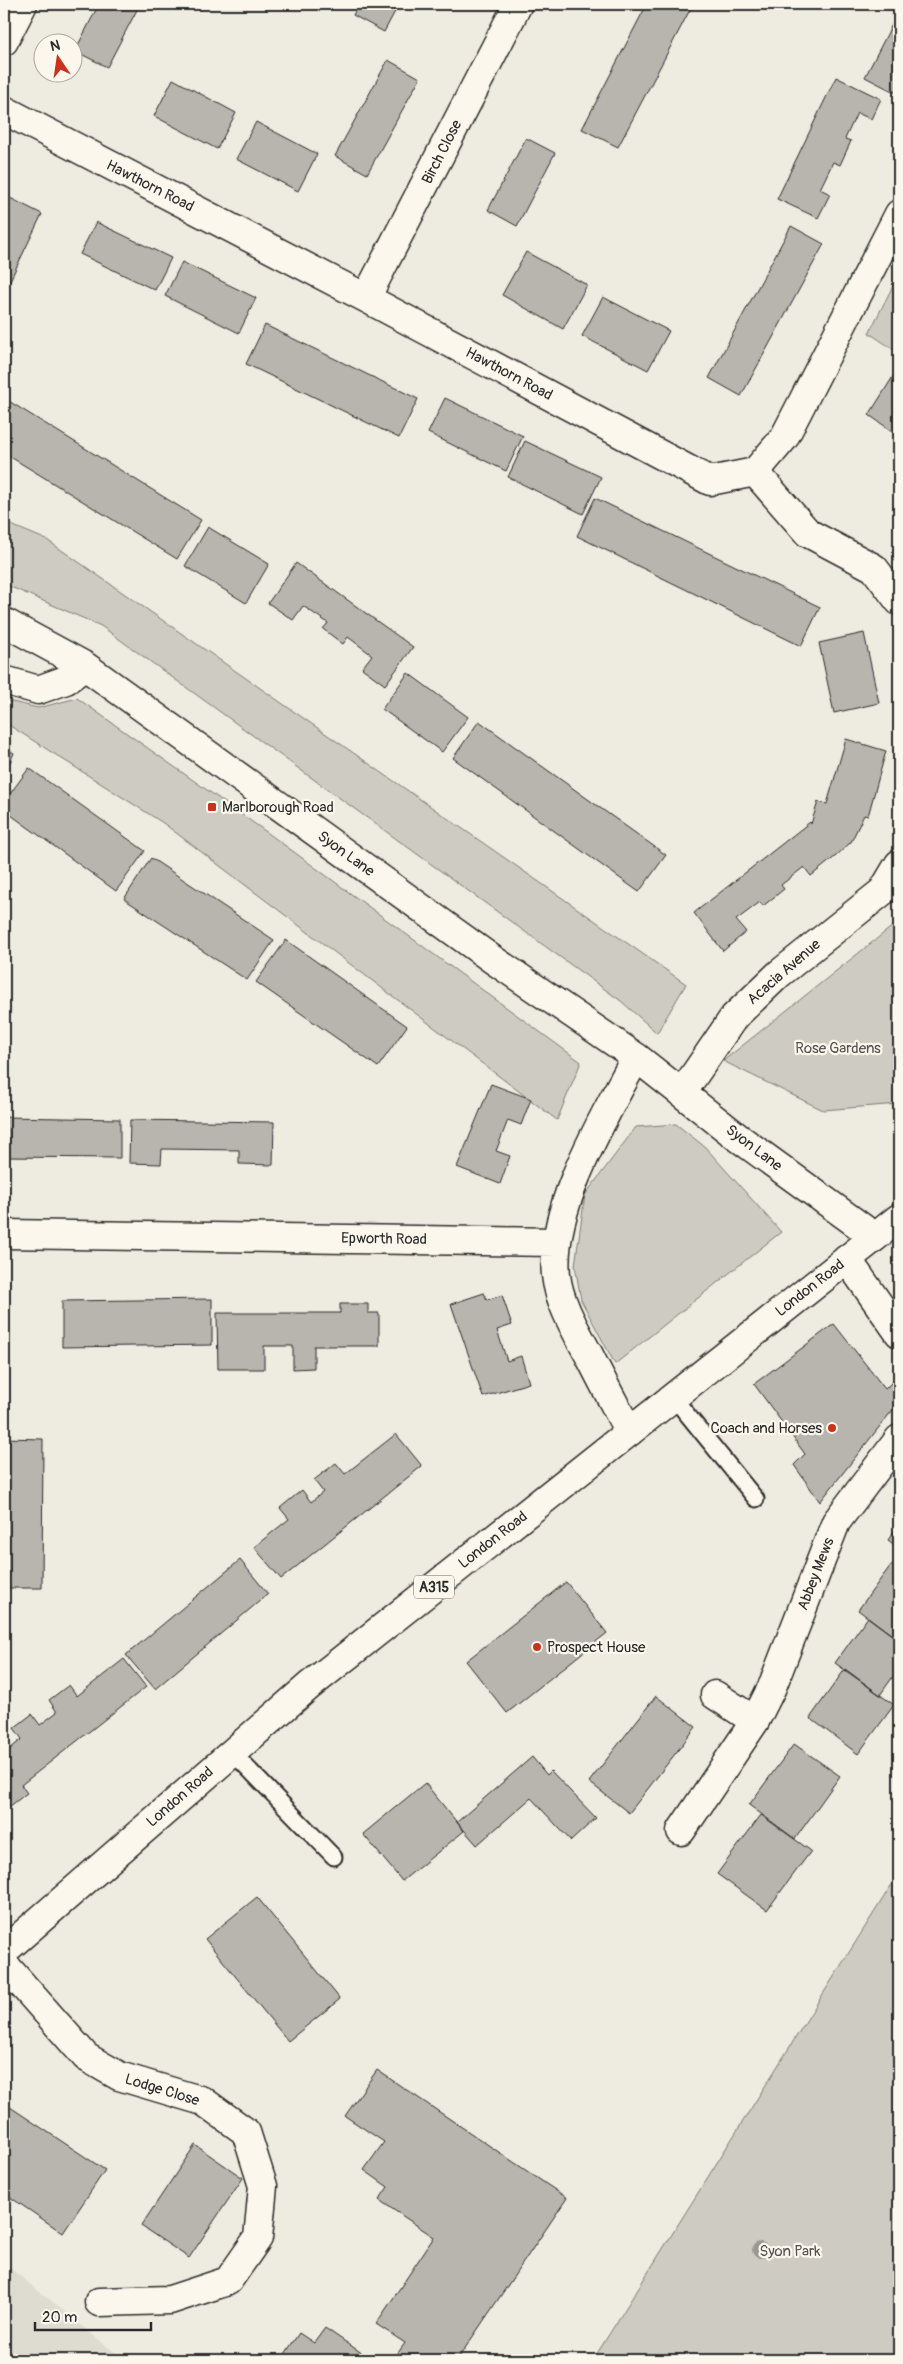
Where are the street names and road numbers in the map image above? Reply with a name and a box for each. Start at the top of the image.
street label: Birch Close [418,116,466,187]
street label: Hawthorn Road [103,156,197,216]
street label: Hawthorn Road [462,343,556,405]
street label: Syon Lane [314,827,379,881]
street label: Acacia Avenue [743,935,825,1009]
street label: Syon Lane [722,1121,786,1176]
street label: Epworth Road [341,1229,427,1249]
street label: London Road [772,1255,848,1321]
street label: London Road [455,1507,531,1573]
street label: Abbey Mews [793,1535,839,1613]
road number: A315 [414,1575,454,1598]
street label: London Road [143,1763,217,1831]
street label: Lodge Close [122,2070,202,2111]

